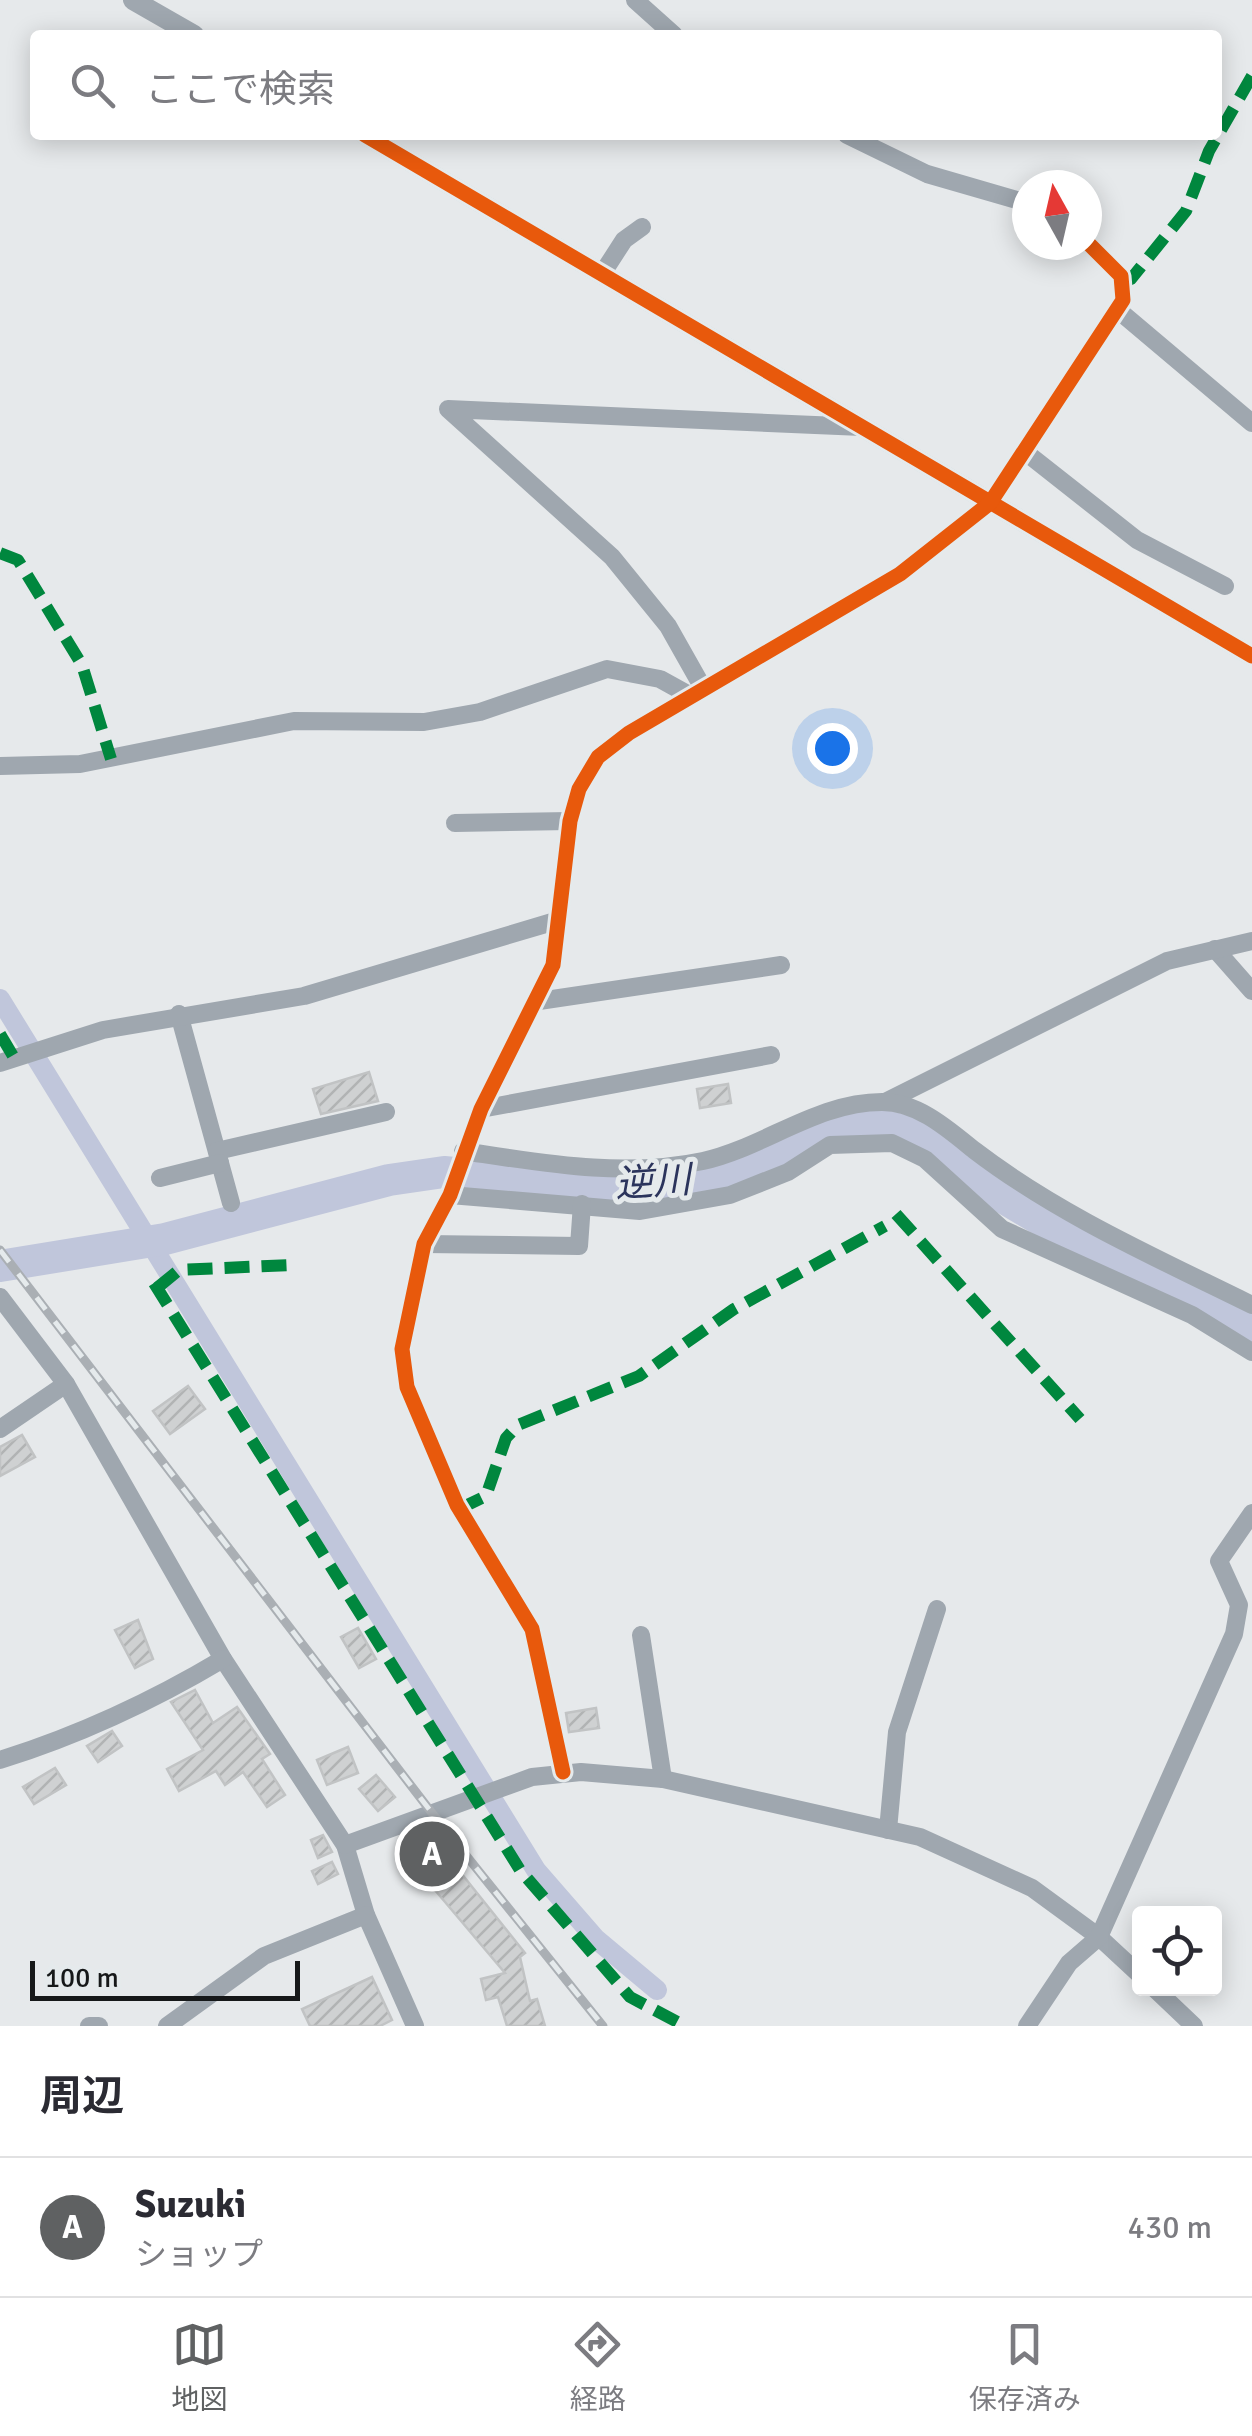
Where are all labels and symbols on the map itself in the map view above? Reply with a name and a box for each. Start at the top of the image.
north arrow [1012,170,1102,260]
your location [807,723,858,774]
water label: 逆川 [613,1156,697,1208]
pin: A [400,1816,464,1892]
scale bar [30,1956,300,2000]

